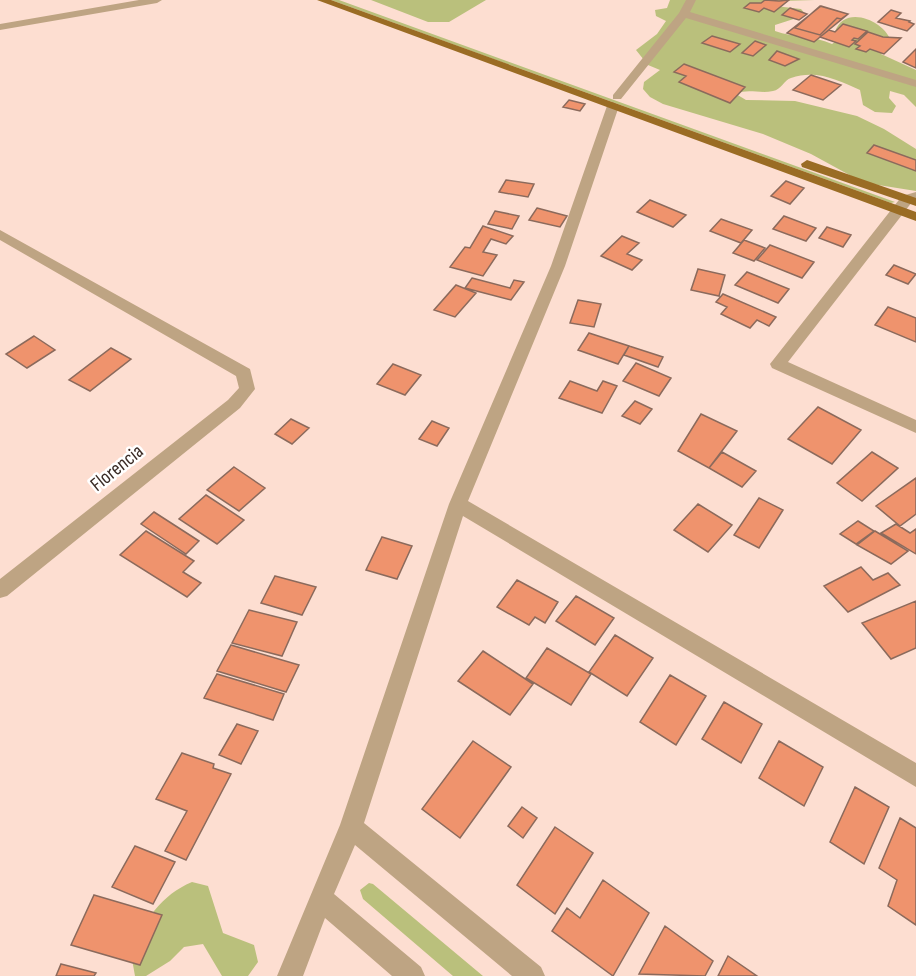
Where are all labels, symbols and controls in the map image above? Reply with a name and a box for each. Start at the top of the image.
street label: Florencia [86,439,148,497]

